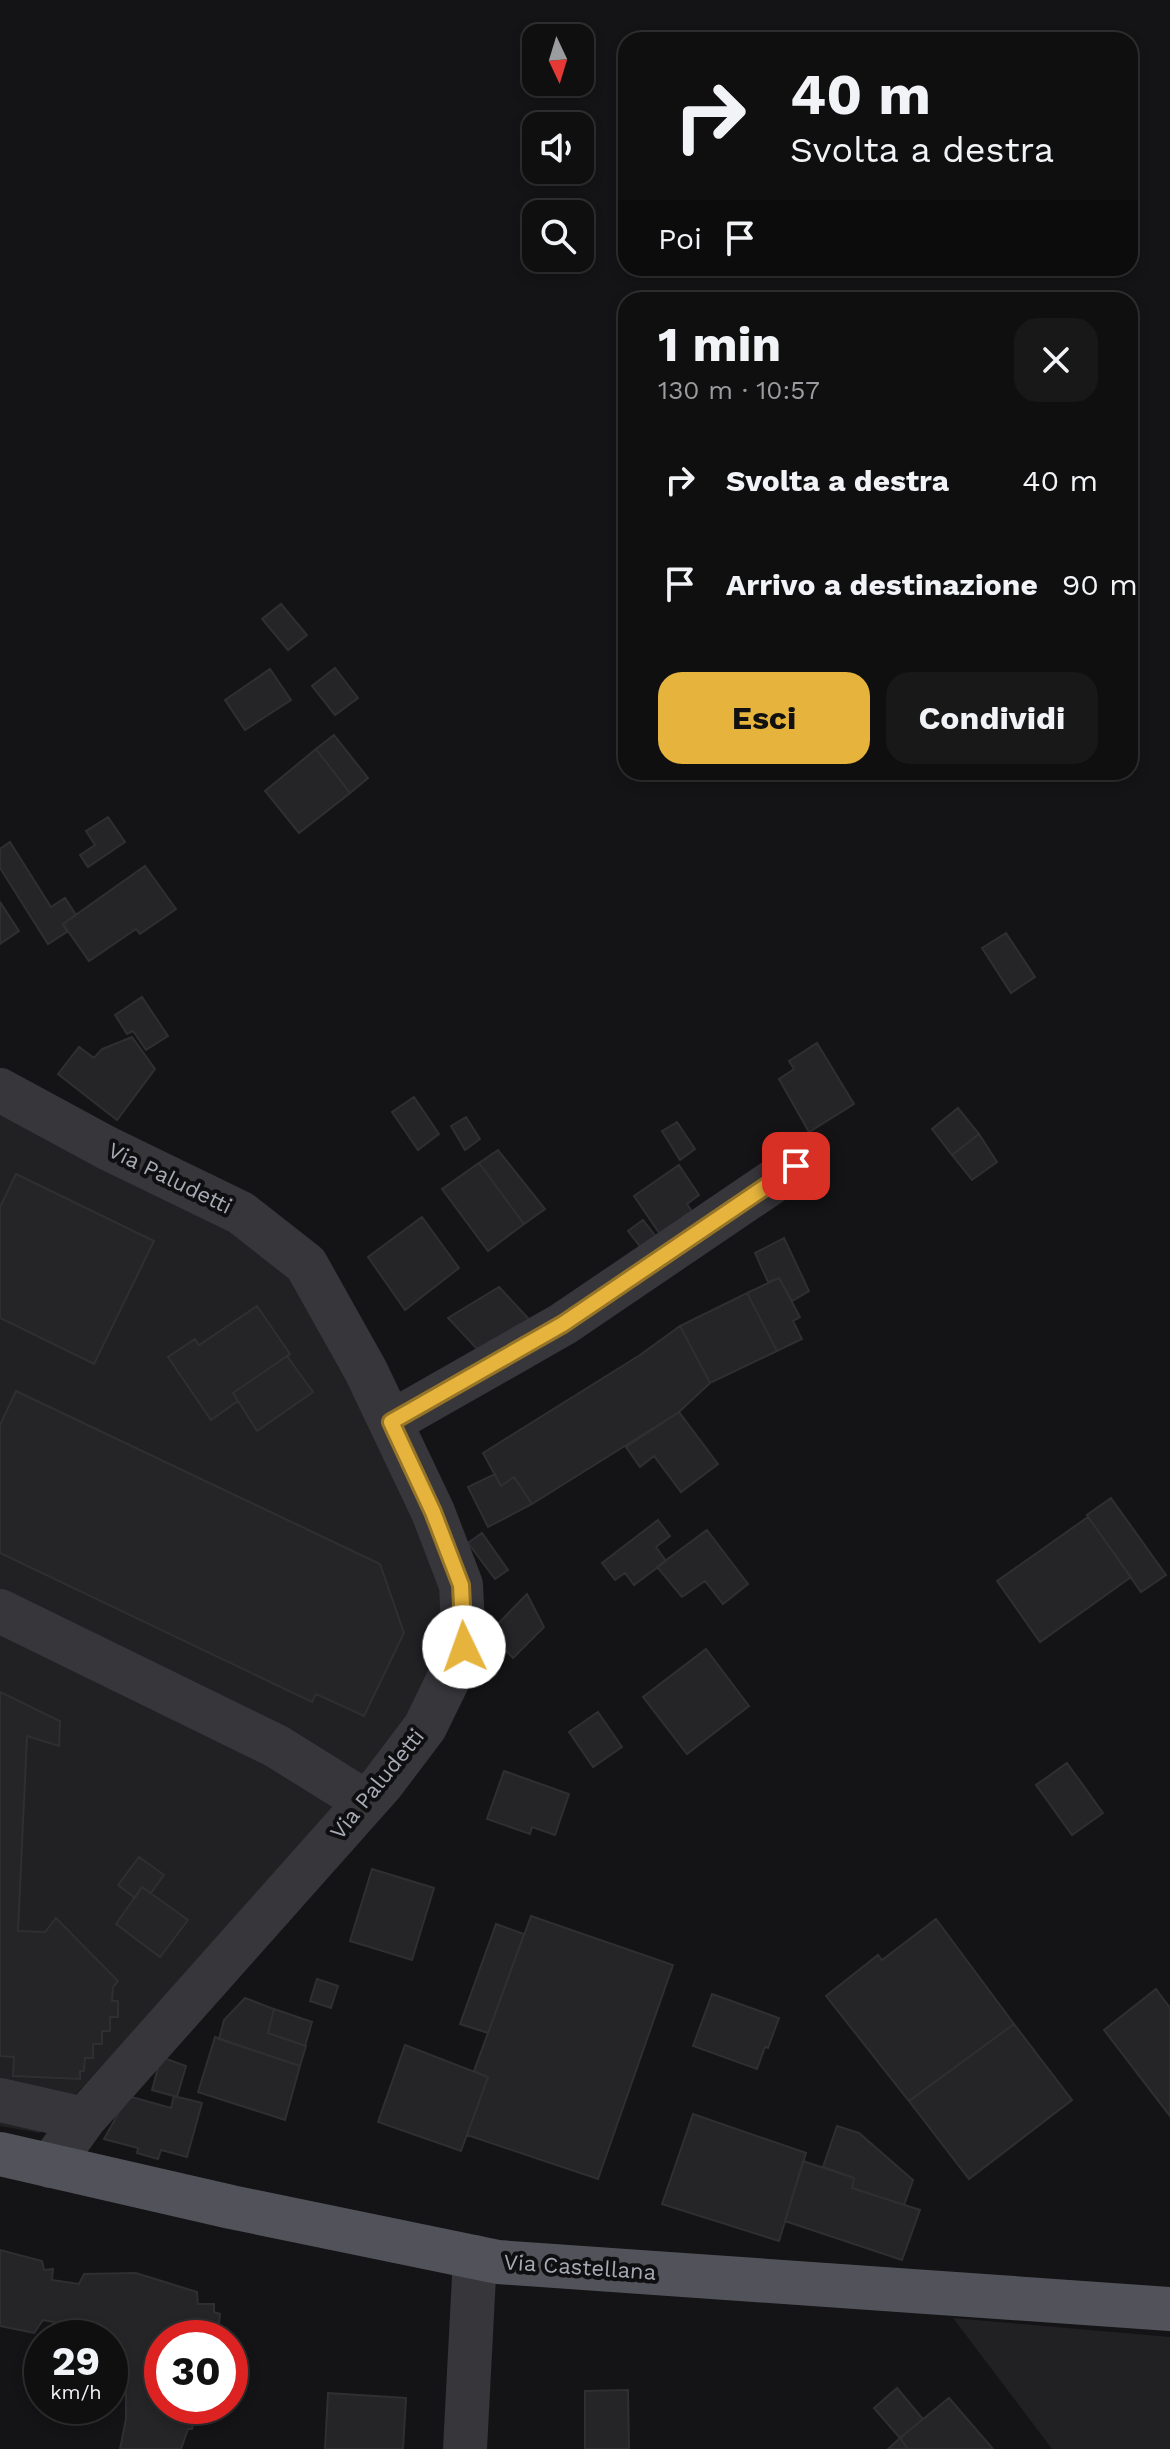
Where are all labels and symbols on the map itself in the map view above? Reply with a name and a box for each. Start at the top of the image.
north arrow [522,24,594,96]
pin [762,1132,830,1200]
street label: Via Paludetti [104,1137,236,1219]
position arrow [422,1605,506,1689]
street label: Via Paludetti [325,1724,429,1844]
street label: Via Castellana [503,2249,657,2285]
speed limit sign: 30 [144,2320,248,2424]

